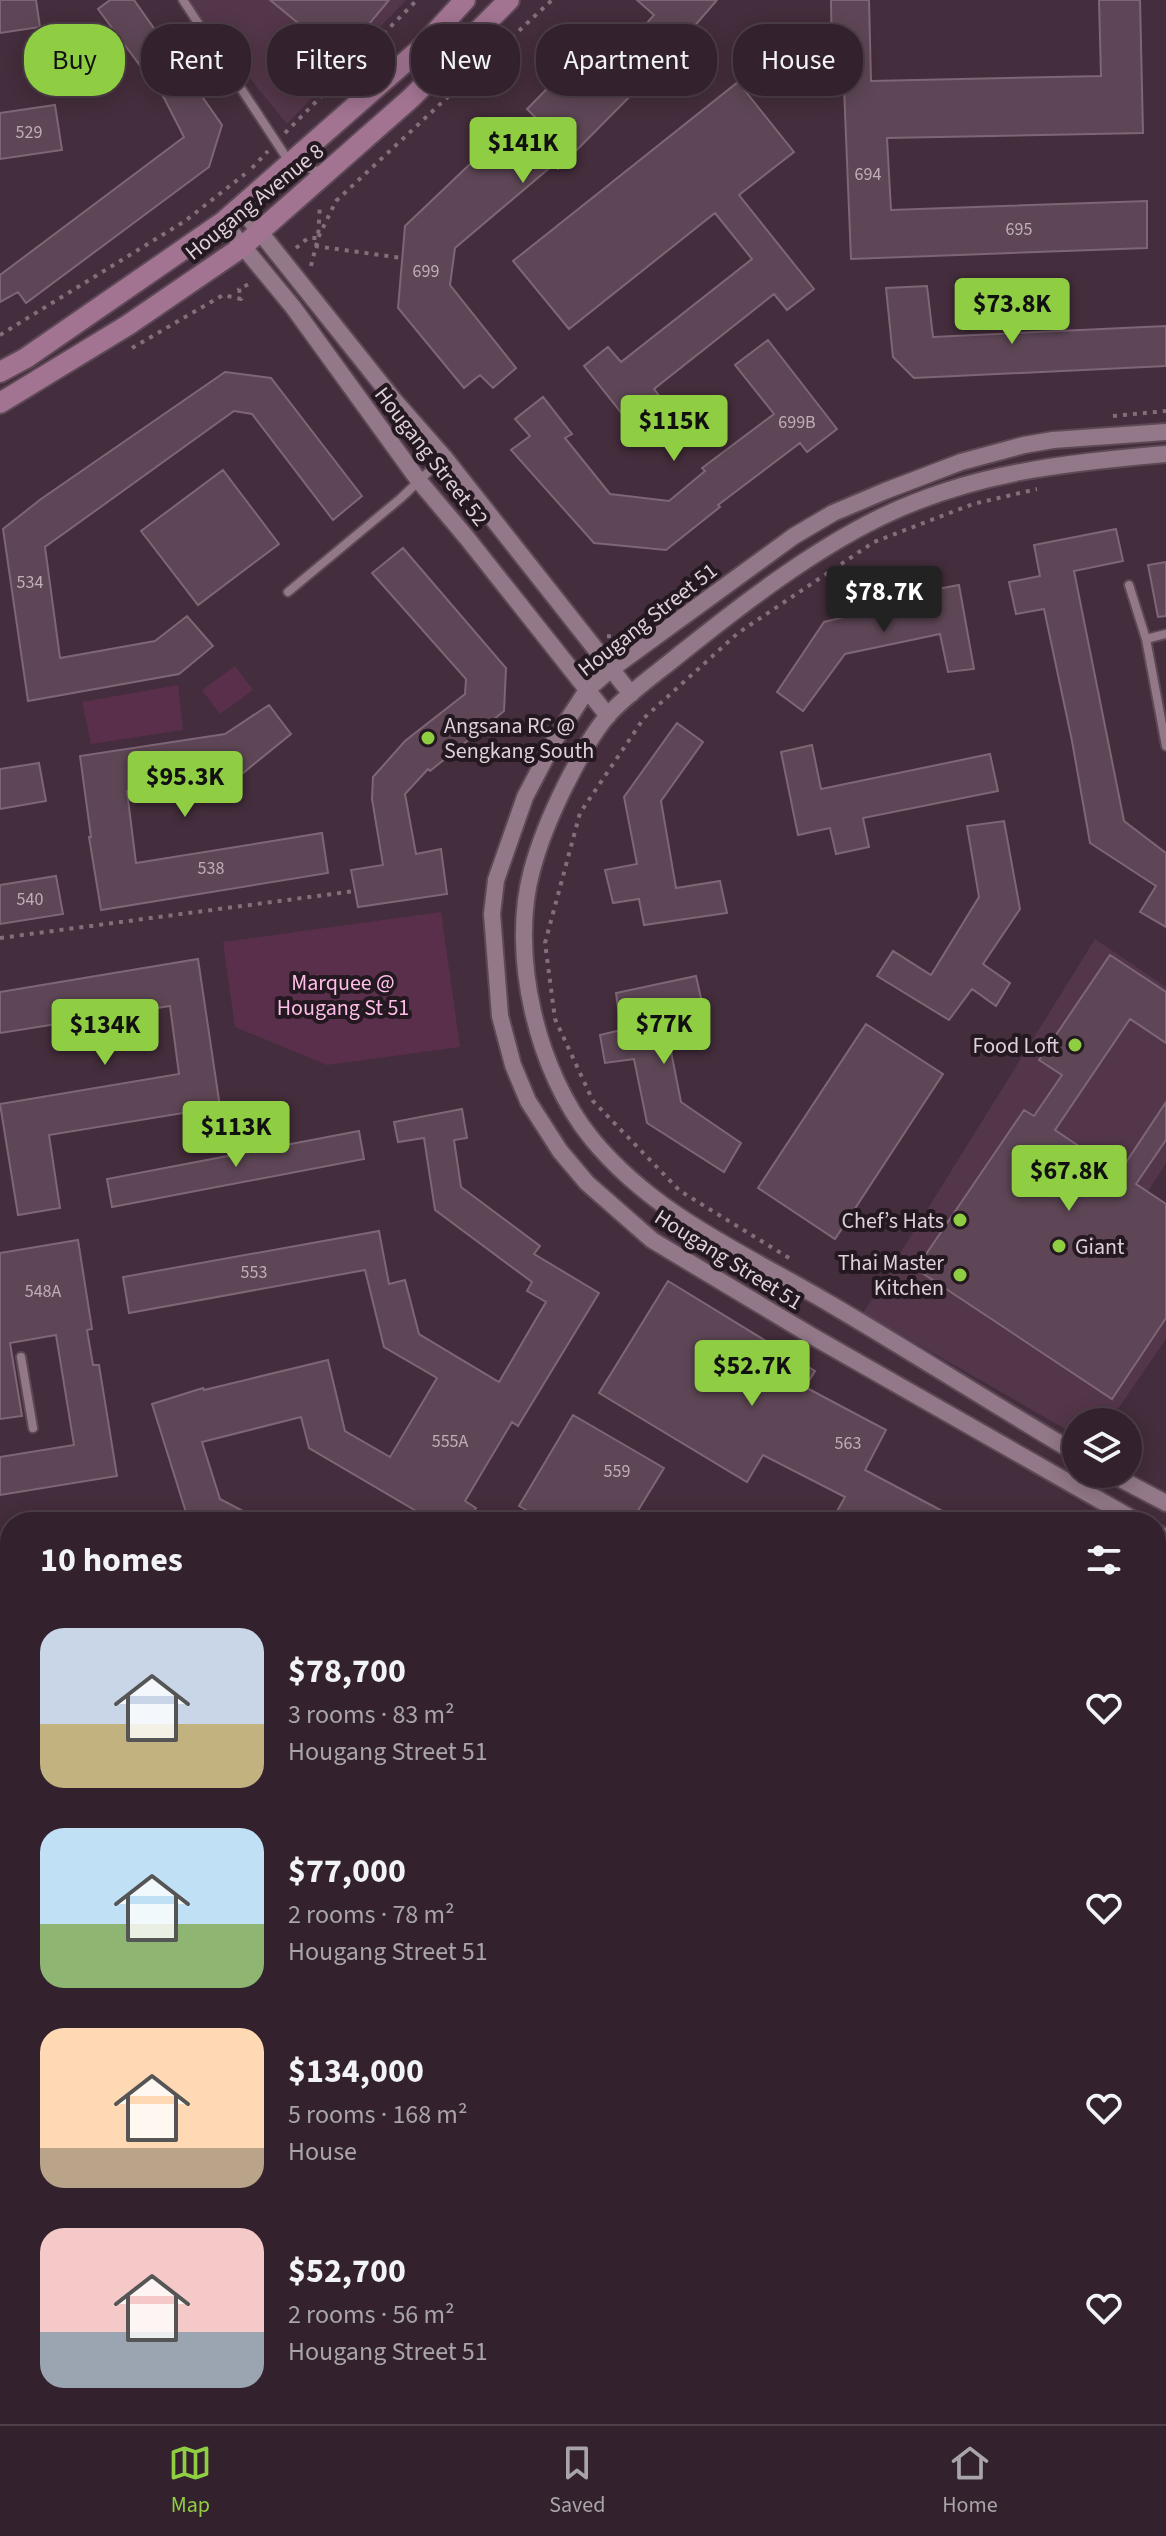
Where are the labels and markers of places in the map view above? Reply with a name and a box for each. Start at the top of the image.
pin: $141K [467,117,579,185]
pin: $73.8K [947,278,1077,346]
pin: $115K [618,395,730,463]
pin: $78.7K [819,566,949,634]
place label: Angsana RC @ Sengkang South [444,710,594,767]
marker: Angsana RC @ Sengkang South [419,729,437,747]
pin: $95.3K [120,751,250,819]
pin: $77K [617,998,711,1066]
pin: $134K [49,999,161,1067]
place label: Food Loft [973,1030,1059,1062]
marker: Food Loft [1066,1036,1084,1054]
pin: $113K [180,1101,292,1169]
pin: $67.8K [1004,1145,1134,1213]
place label: Chef’s Hats [841,1205,944,1237]
marker: Chef’s Hats [951,1211,969,1229]
place label: Giant [1075,1231,1125,1263]
marker: Giant [1050,1237,1068,1255]
place label: Thai Master Kitchen [838,1247,944,1304]
marker: Thai Master Kitchen [951,1266,969,1284]
pin: $52.7K [687,1340,817,1408]

